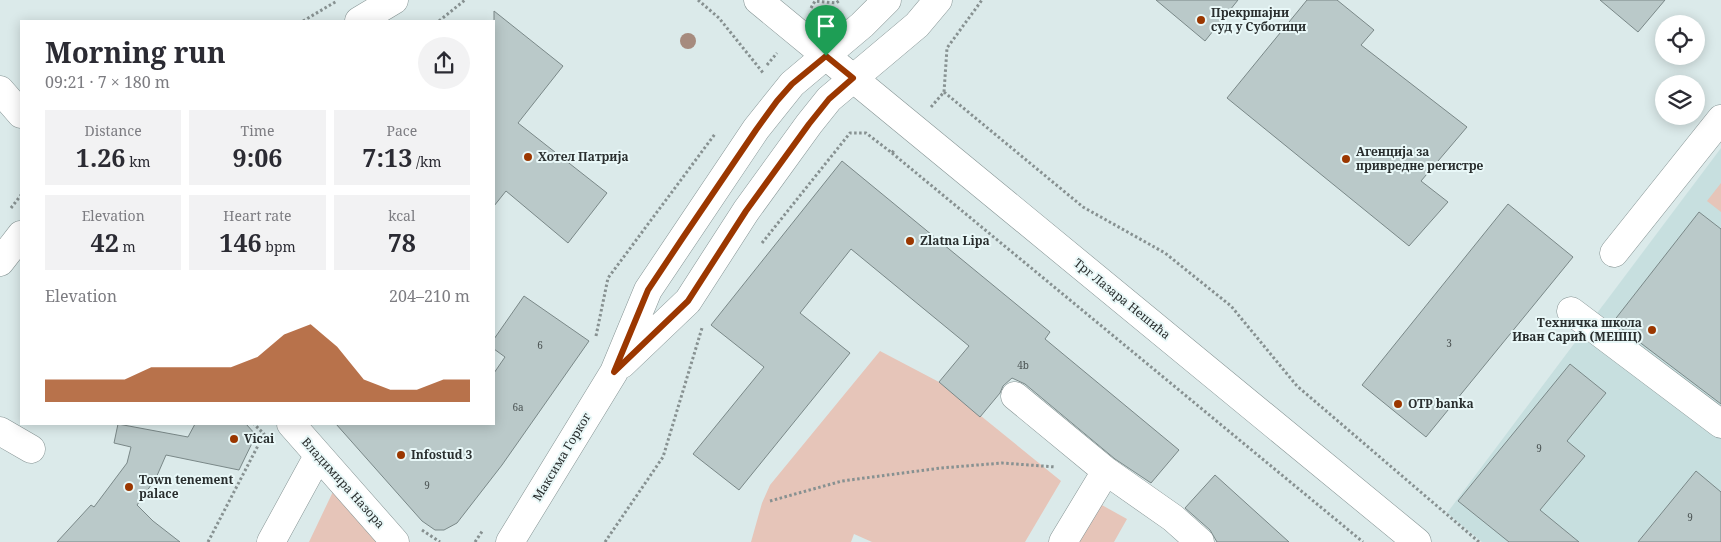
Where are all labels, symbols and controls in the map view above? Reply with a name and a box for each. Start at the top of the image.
place label: Прекршајни суд у Суботици [1211,4,1306,35]
pin [805,5,847,56]
icon: arrive [812,12,840,40]
marker: Прекршајни суд у Суботици [1195,14,1207,26]
map controls [1655,15,1705,125]
button: locate [1655,15,1705,65]
text: Morning run [45,33,226,71]
button: share [418,37,470,89]
text: 09:21 · 7 × 180 m [45,71,170,93]
button: layers [1655,75,1705,125]
text: Distance [85,121,142,140]
text: Time [241,121,274,140]
text: Pace [386,121,417,140]
text: 1.26 [76,140,126,174]
text: 9:06 [233,140,282,174]
text: 7:13 [362,140,412,174]
place label: Агенција за привредне регистре [1356,143,1484,174]
place label: Хотел Патрија [538,148,629,165]
marker: Хотел Патрија [522,151,534,163]
text: km [126,152,151,171]
text: /km [412,152,441,171]
marker: Агенција за привредне регистре [1340,153,1352,165]
text: Elevation [82,206,145,225]
text: Heart rate [223,206,292,225]
text: kcal [388,206,415,225]
text: 42 [91,225,119,259]
text: 146 [219,225,262,259]
text: 78 [388,225,416,259]
place label: Zlatna Lipa [920,232,990,249]
marker: Zlatna Lipa [904,235,916,247]
text: m [119,237,136,256]
text: bpm [262,237,296,256]
street label: Трг Лазара Нешића [1070,254,1174,343]
text: Elevation [45,285,117,307]
text: 204–210 m [389,285,470,307]
place label: Техничка школа Иван Сарић (МЕШЦ) [1512,314,1642,345]
marker: Техничка школа Иван Сарић (МЕШЦ) [1646,324,1658,336]
house number: 3 [1446,336,1452,350]
house number: 6 [537,338,543,352]
house number: 4b [1017,358,1029,372]
place label: OTP banka [1408,395,1474,412]
marker: OTP banka [1392,398,1404,410]
house number: 6a [512,400,524,414]
street label: Максима Горког [528,409,595,504]
place label: Vicai [244,430,275,447]
marker: Vicai [228,433,240,445]
street label: Владимира Назора [298,434,389,532]
house number: 9 [1536,441,1542,455]
place label: Infostud 3 [411,446,473,463]
marker: Infostud 3 [395,449,407,461]
place label: Town tenement palace [139,471,233,502]
house number: 9 [424,478,430,492]
marker: Town tenement palace [123,481,135,493]
house number: 9 [1687,510,1693,524]

